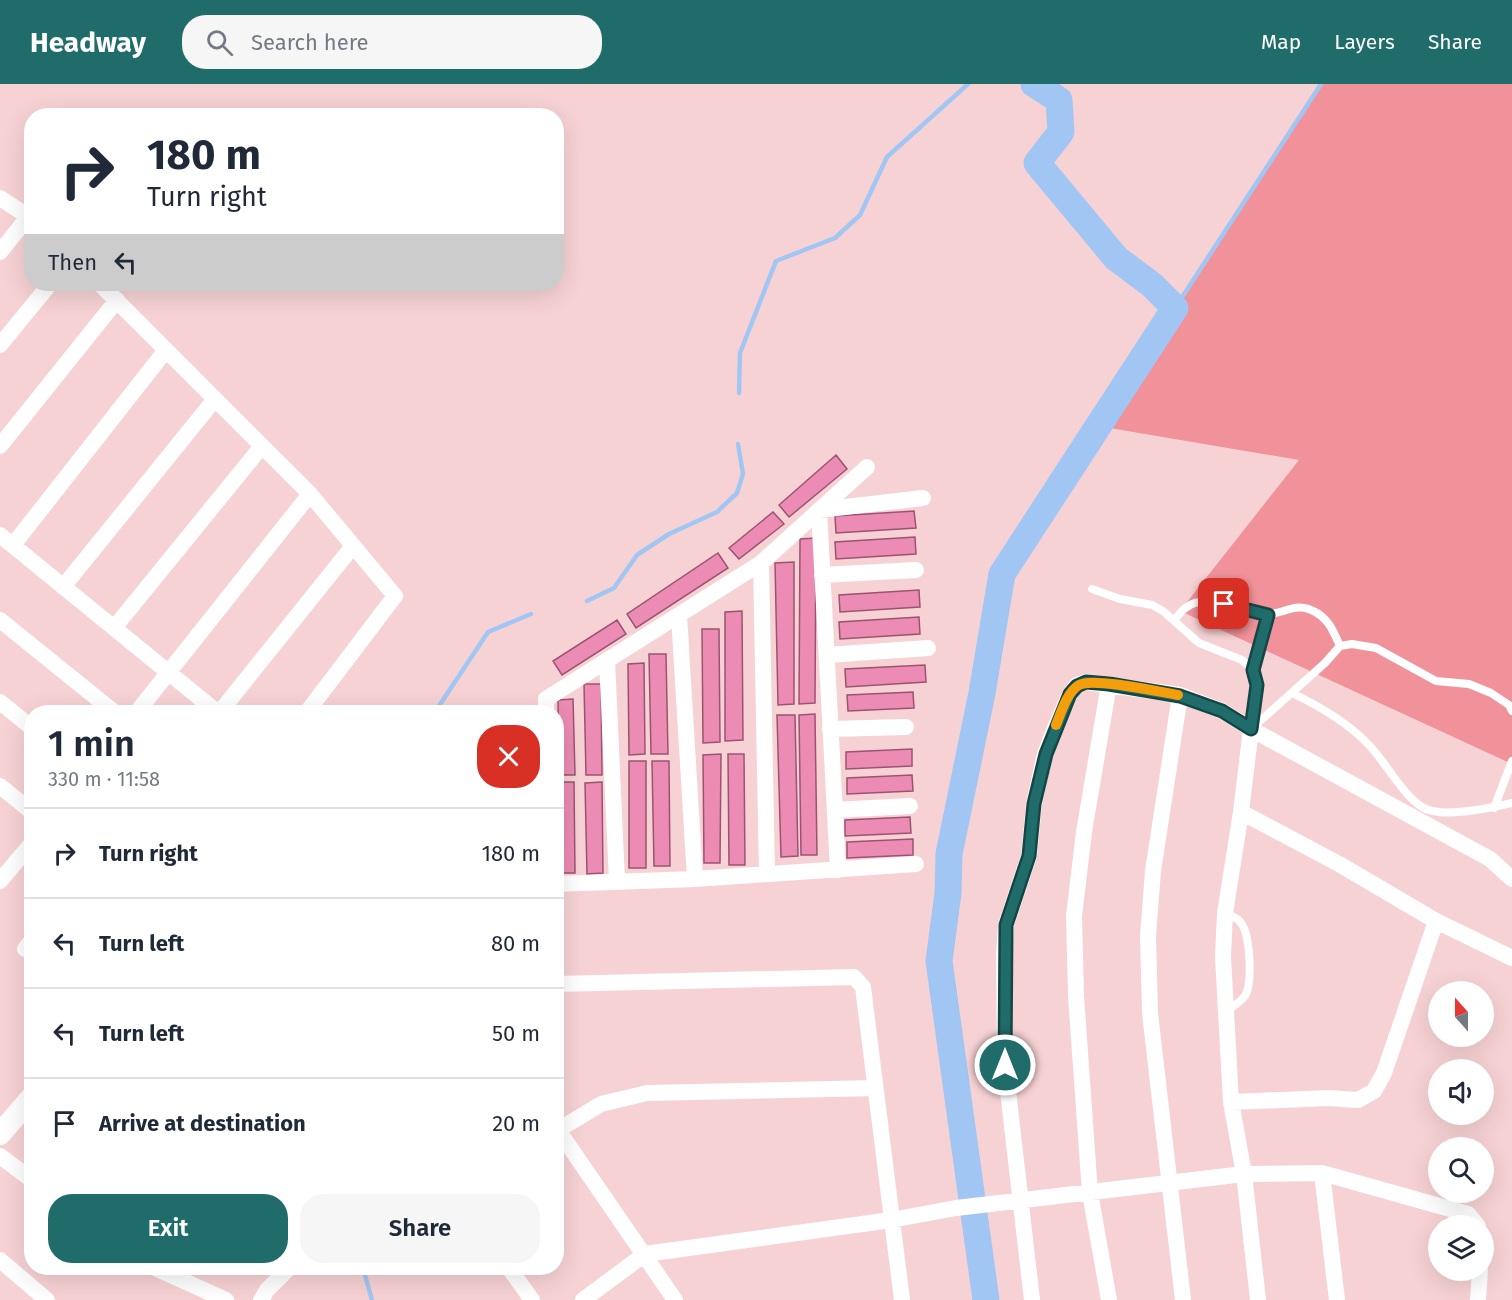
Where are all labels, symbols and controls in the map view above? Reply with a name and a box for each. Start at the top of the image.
search box [182,15,602,69]
text: Headway [30,26,146,59]
icon: search [203,26,236,59]
text: Search here [251,29,369,56]
text: Map [1261,29,1301,55]
text: Layers [1334,29,1395,55]
text: Share [1428,29,1482,55]
text: 180 m [147,130,261,180]
icon: right [48,132,126,210]
text: Turn right [147,181,267,213]
icon: left [109,246,142,279]
text: Then [48,249,97,276]
pin [1198,578,1249,629]
icon: arrive [1207,587,1240,620]
text: 1 min [48,722,135,766]
button: close [477,725,540,788]
text: 330 m · 11:58 [48,767,160,791]
icon: right [48,837,81,870]
text: Turn right [99,840,198,867]
text: 180 m [481,840,540,867]
icon: left [48,927,81,960]
text: Turn left [99,930,184,957]
text: 80 m [491,930,540,957]
north arrow [1428,981,1494,1047]
map controls [1428,981,1494,1281]
icon: left [48,1017,81,1050]
text: Turn left [99,1020,184,1047]
text: 50 m [492,1020,540,1047]
position arrow [973,1033,1037,1097]
button: sound [1428,1059,1494,1125]
icon: arrive [48,1107,81,1140]
text: Arrive at destination [99,1110,306,1137]
text: 20 m [492,1110,540,1137]
button: search [1428,1137,1494,1203]
button: Exit [48,1194,288,1263]
button: Share [300,1194,540,1263]
button: layers [1428,1215,1494,1281]

